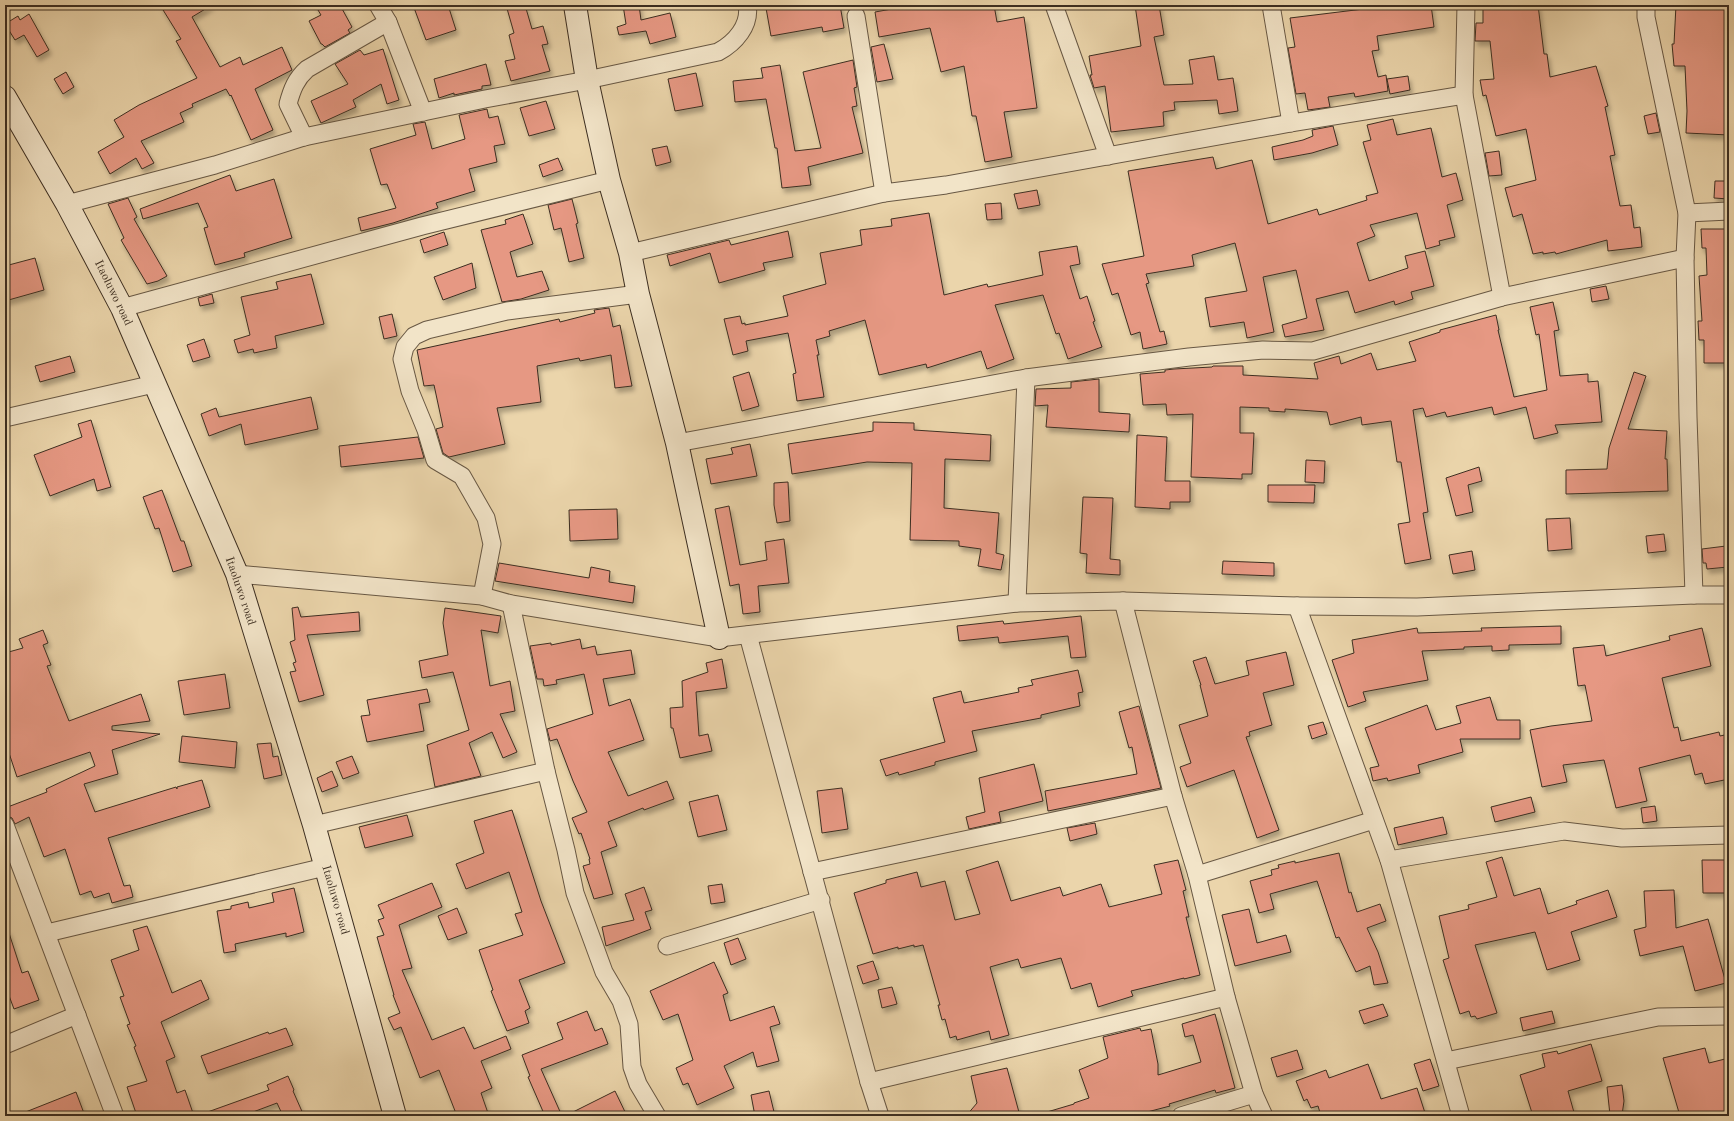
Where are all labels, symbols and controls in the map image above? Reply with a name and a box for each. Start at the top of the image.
street label: Itaoluwo road [92,258,134,328]
street label: Itaoluwo road [223,555,257,627]
street label: Itaoluwo road [319,864,351,936]

